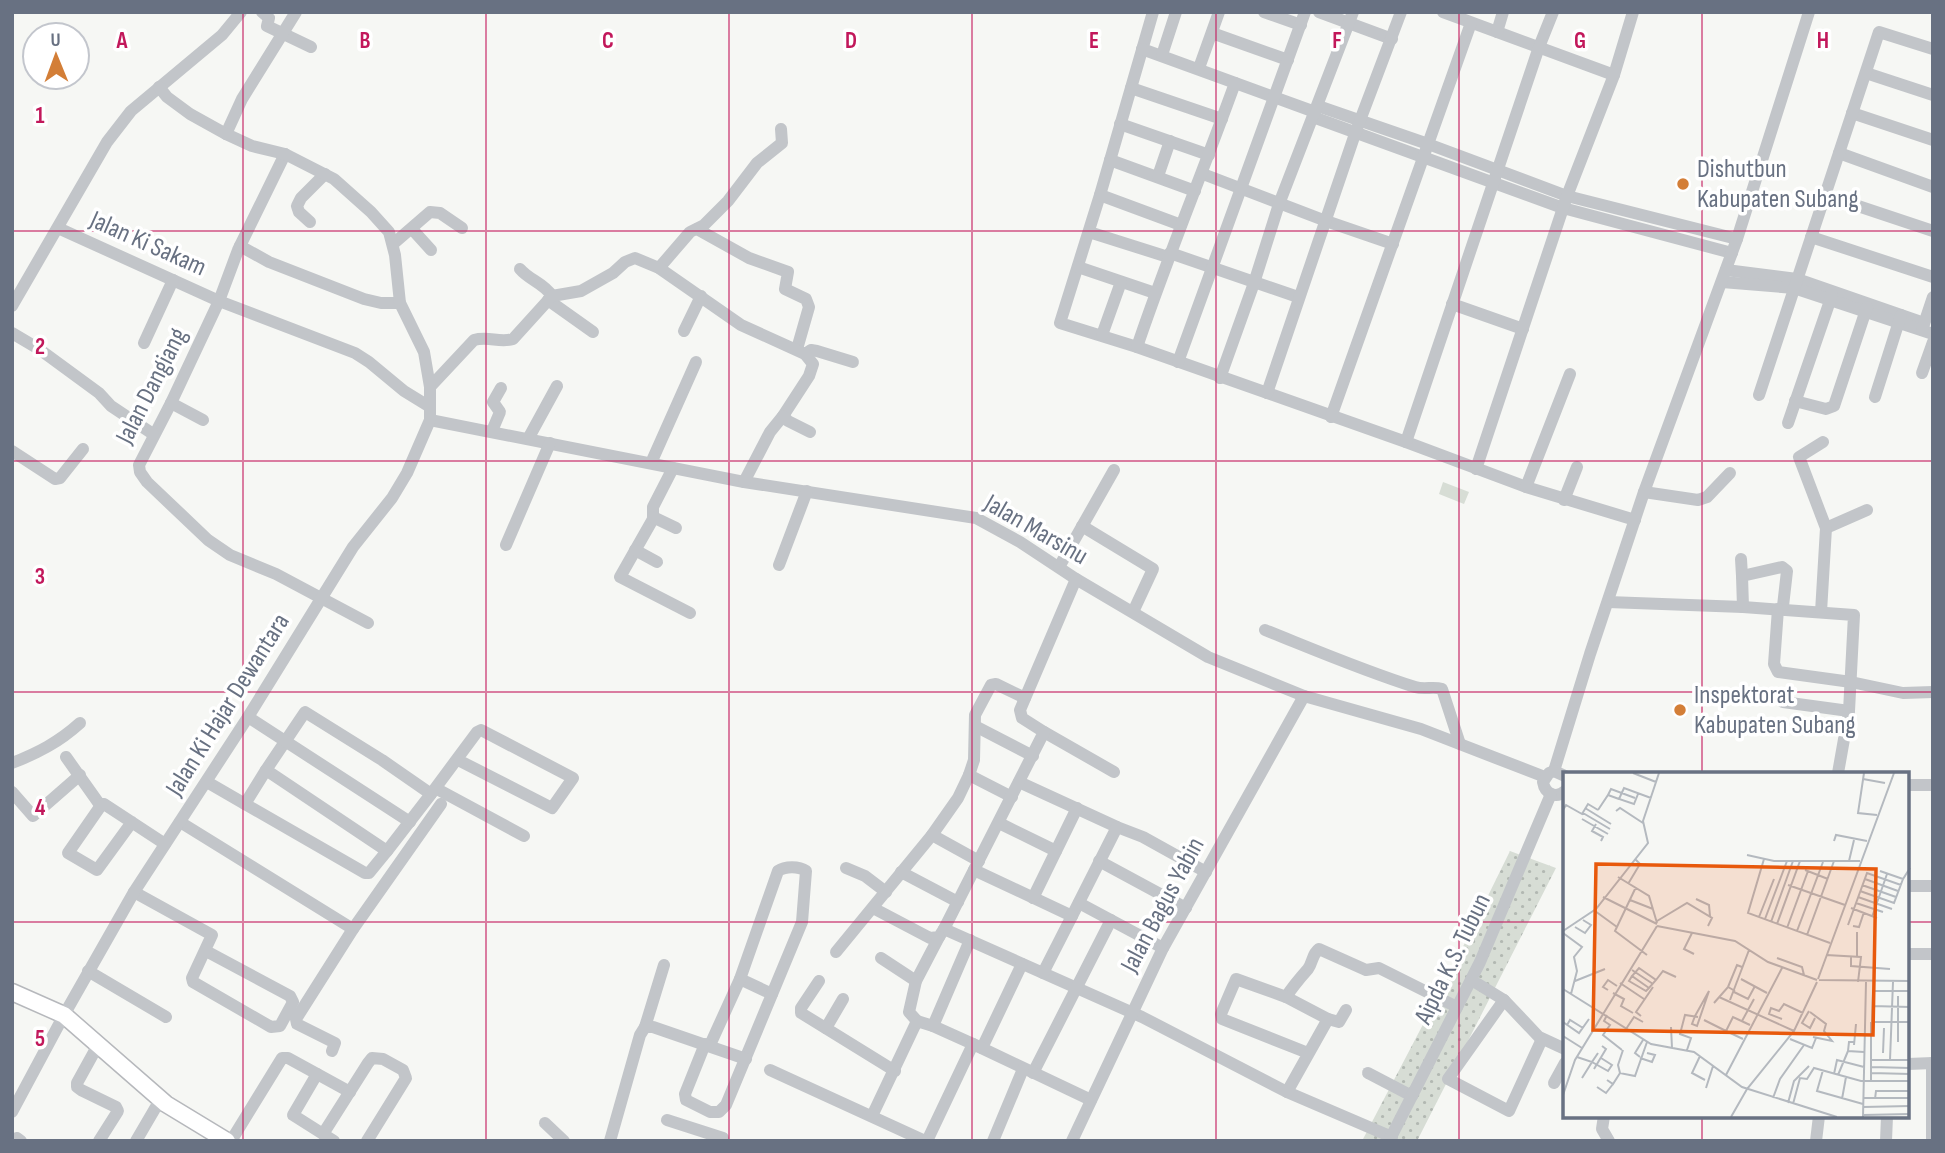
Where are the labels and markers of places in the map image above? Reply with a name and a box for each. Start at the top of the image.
place label: Dishutbun Kabupaten Subang [1697,154,1859,215]
marker: Dishutbun Kabupaten Subang [1675,176,1691,192]
place label: Inspektorat Kabupaten Subang [1694,680,1856,741]
marker: Inspektorat Kabupaten Subang [1672,702,1688,718]

